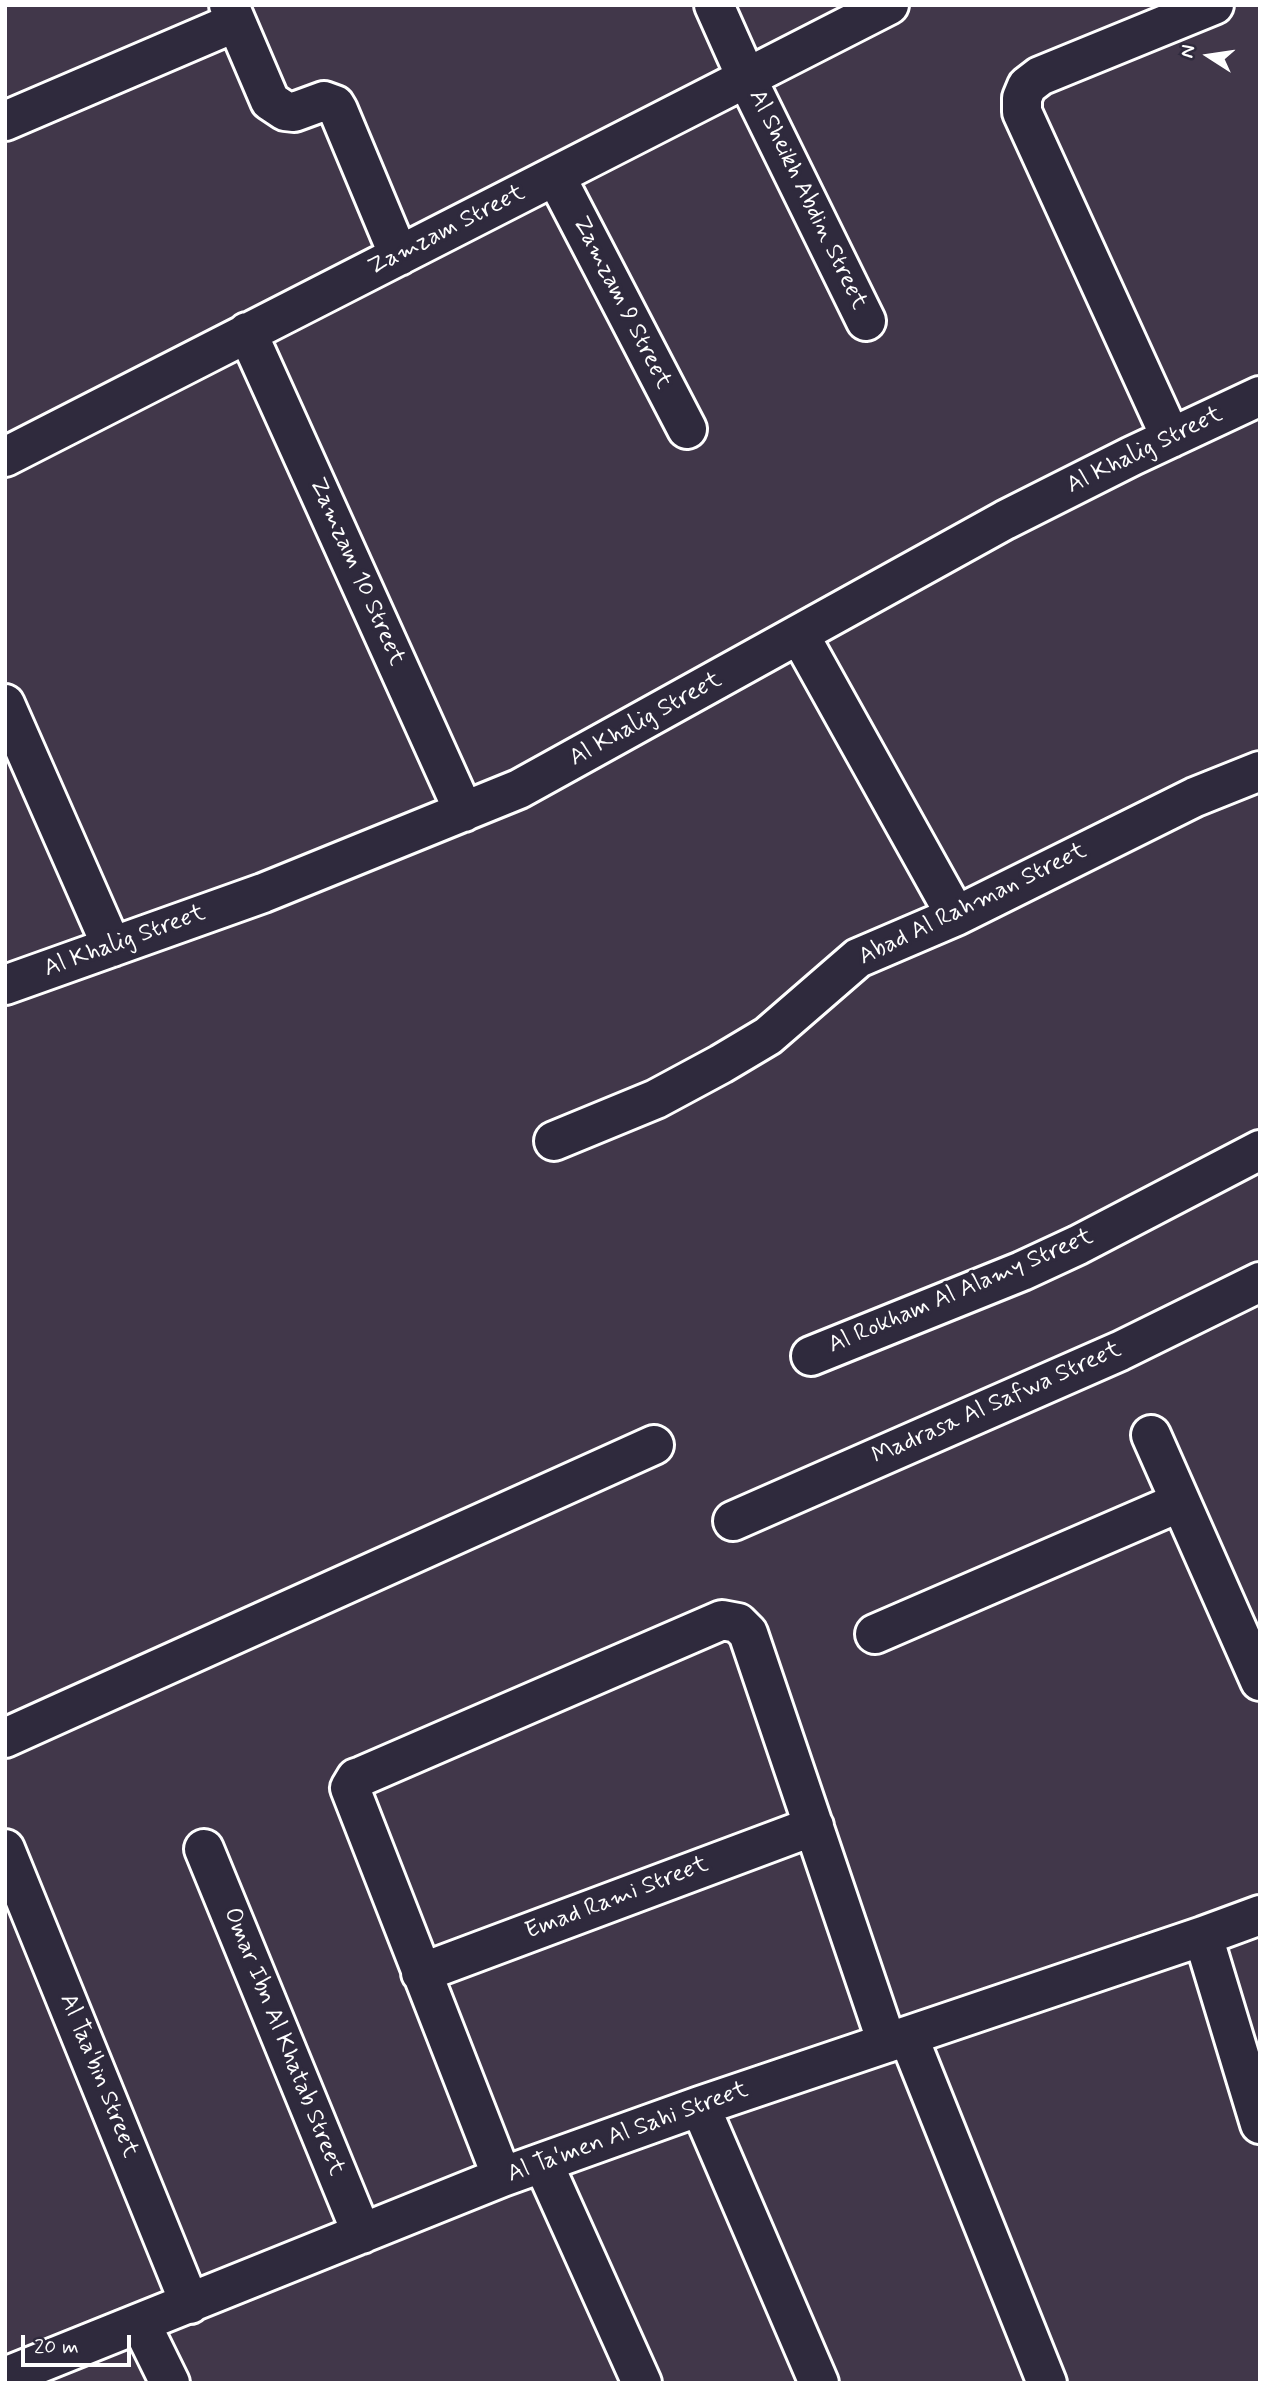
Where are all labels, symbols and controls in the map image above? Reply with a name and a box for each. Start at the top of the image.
north arrow [1174,21,1244,91]
text: N [1174,43,1202,60]
street label: Al Sheikh Abdin Street [741,85,873,315]
street label: Zamzam Street [364,179,530,283]
street label: Zamzam 9 Street [565,212,677,394]
street label: Al Khalig Street [1062,401,1228,501]
street label: Zamzam 10 Street [302,474,410,670]
street label: Al Khalig Street [565,666,727,774]
street label: Abad Al Rahman Street [854,837,1092,973]
street label: Al Khalig Street [40,899,210,985]
street label: Al Rokham Al Alamy Street [824,1223,1098,1361]
street label: Madrasa Al Safwa Street [868,1336,1126,1472]
street label: Emad Rami Street [522,1851,712,1947]
street label: Omar Ibn Al Khatab Street [216,1904,350,2180]
street label: Al Taa'bin Street [52,1990,144,2162]
street label: Al Ta'men Al Sahi Street [504,2076,752,2190]
scale bar [24,2322,135,2366]
text: 20 m [34,2333,79,2361]

